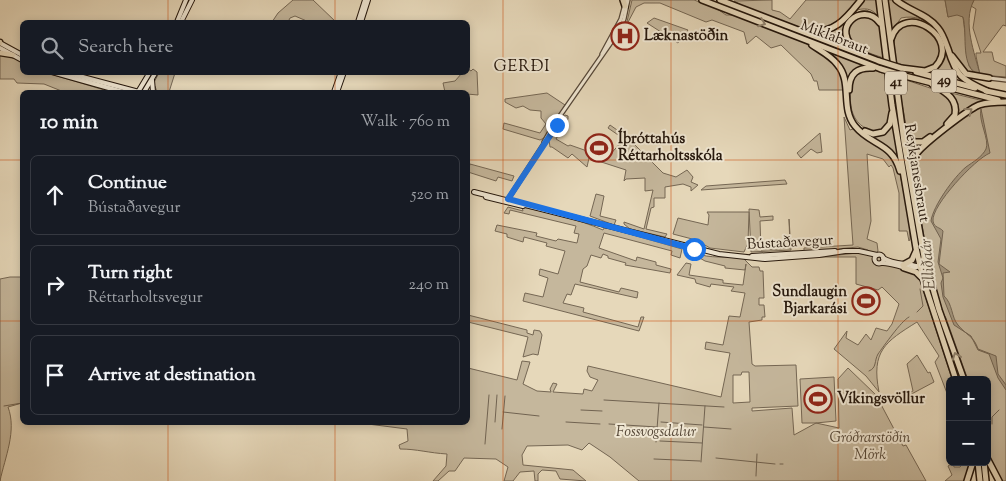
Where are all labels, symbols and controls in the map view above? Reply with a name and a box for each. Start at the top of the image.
street label: Miklabraut [797,15,871,61]
one-way arrow [757,17,765,27]
search box [20,20,470,75]
hospital icon: Læknastöðin [610,21,640,51]
place label: Læknastöðin [644,26,728,47]
icon: search [38,34,66,62]
text: Search here [78,34,173,61]
district label: GERÐI [493,56,551,79]
road number: 49 [932,70,956,92]
road number: 41 [885,72,907,95]
text: 10 min [40,108,98,138]
one-way arrow [964,108,973,117]
text: Walk · 760 m [361,111,450,134]
route end [546,114,569,137]
street label: Reykjanesbraut [898,122,934,224]
place label: Íþróttahús Réttarholtsskóla [618,127,723,167]
sports icon: Íþróttahús Réttarholtsskóla [584,133,614,163]
text: Continue [88,170,167,197]
icon: ahead [41,181,69,209]
text: 520 m [411,184,449,207]
text: Bústaðavegur [88,197,181,220]
street label: Bústaðavegur [746,230,834,256]
water label: Elliðaár [915,237,943,291]
route start [683,238,706,261]
text: Turn right [88,260,172,287]
icon: right [41,271,69,299]
text: 240 m [408,274,449,297]
place label: Sundlaugin Bjarkarási [772,282,848,320]
sports icon: Sundlaugin Bjarkarási [851,286,881,316]
text: Réttarholtsvegur [88,287,203,310]
one-way arrow [952,353,962,361]
icon: arrive [41,361,69,389]
text: Arrive at destination [88,362,256,389]
map controls [946,376,991,466]
button: + [946,376,991,421]
sports icon: Víkingsvöllur [803,384,833,414]
place label: Víkingsvöllur [837,389,925,410]
button: − [946,421,991,466]
park label: Fossvogsdalur [616,422,697,443]
park label: Gróðrarstöðin Mörk [830,428,911,466]

